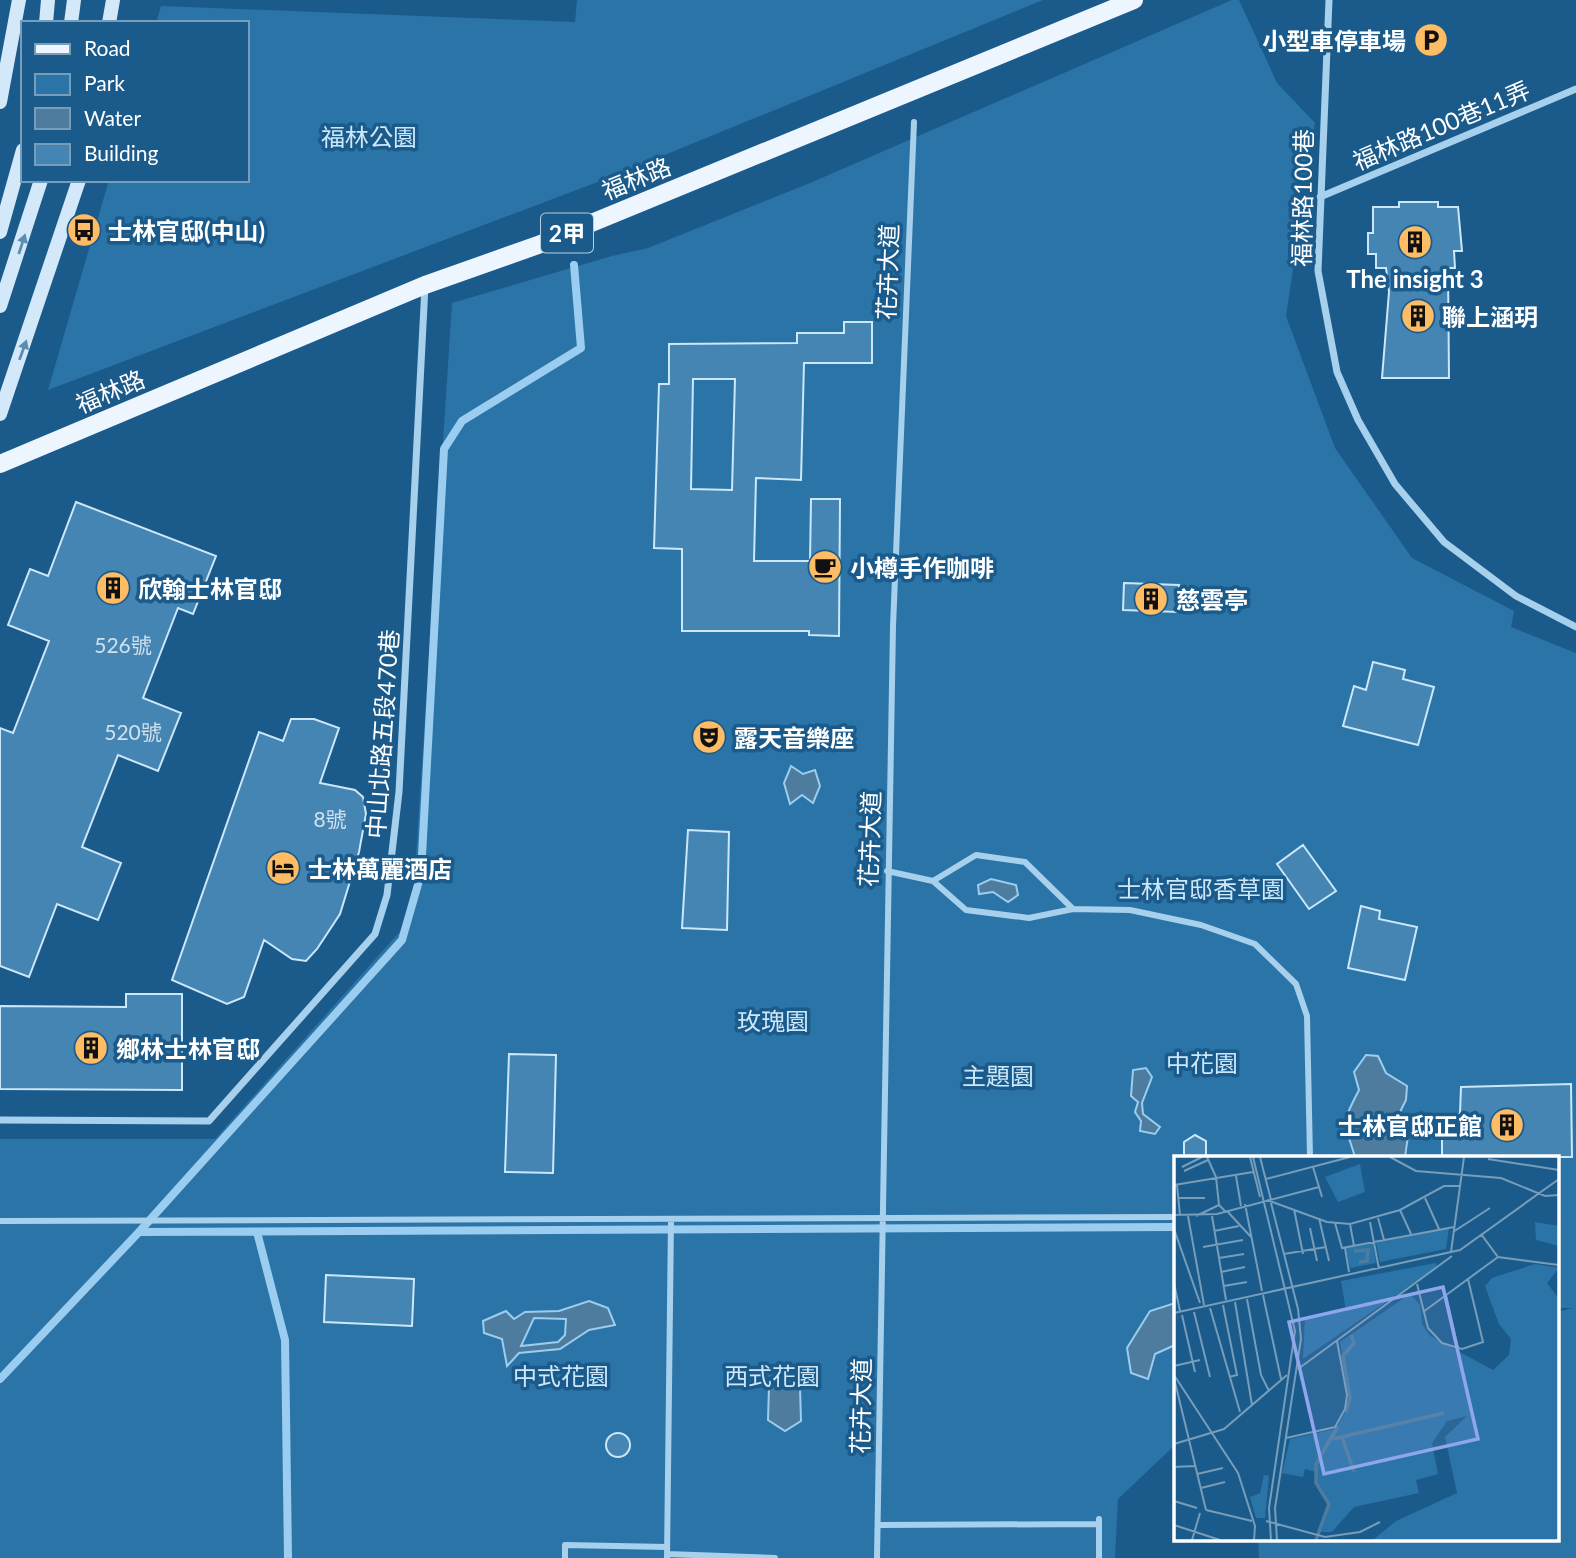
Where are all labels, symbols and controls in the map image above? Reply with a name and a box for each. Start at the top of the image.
legend [21,21,248,182]
parking icon: 小型車停車場 [1412,21,1450,59]
place label: 小型車停車場 [1262,26,1406,55]
text: Road [84,35,131,60]
text: Park [84,70,125,95]
street label: 福林路100巷11弄 [1348,75,1534,175]
text: Water [84,105,141,130]
park label: 福林公園 [321,122,417,151]
street label: 福林路100巷 [1286,129,1318,267]
text: Building [84,140,159,165]
street label: 福林路 [597,151,675,205]
bus stop icon: 士林官邸(中山) [65,211,103,249]
road number: 2甲 [541,214,593,252]
place label: 士林官邸(中山) [108,216,265,245]
building icon: The insight 3 [1396,223,1434,261]
street label: 花卉大道 [871,224,903,320]
one-way arrow [17,233,27,254]
place label: The insight 3 [1346,264,1484,293]
building icon: 聯上涵玥 [1399,297,1437,335]
place label: 聯上涵玥 [1442,302,1538,331]
one-way arrow [18,340,29,361]
street label: 福林路 [71,364,149,418]
cafe icon: 小樽手作咖啡 [806,548,844,586]
place label: 小樽手作咖啡 [850,553,994,582]
building icon: 欣翰士林官邸 [94,569,132,607]
place label: 欣翰士林官邸 [138,574,282,603]
building icon: 慈雲亭 [1132,580,1170,618]
place label: 慈雲亭 [1176,585,1248,614]
street label: 中山北路五段470巷 [360,628,404,840]
house number: 526號 [94,632,152,657]
theatre icon: 露天音樂座 [690,718,728,756]
house number: 520號 [104,719,162,744]
place label: 露天音樂座 [734,723,854,752]
street label: 花卉大道 [853,791,885,887]
house number: 8號 [313,806,347,831]
hotel icon: 士林萬麗酒店 [264,849,302,887]
place label: 士林萬麗酒店 [308,854,452,883]
park label: 士林官邸香草園 [1117,874,1285,903]
park label: 玫瑰園 [737,1006,809,1035]
building icon: 鄉林士林官邸 [72,1029,110,1067]
place label: 鄉林士林官邸 [116,1034,260,1063]
park label: 中花園 [1166,1048,1238,1077]
park label: 主題園 [962,1061,1034,1090]
building icon: 士林官邸正館 [1488,1106,1526,1144]
place label: 士林官邸正館 [1338,1111,1482,1140]
inset map [1174,1156,1558,1540]
street label: 花卉大道 [845,1358,875,1454]
park label: 中式花園 [513,1361,609,1390]
park label: 西式花園 [724,1361,820,1390]

